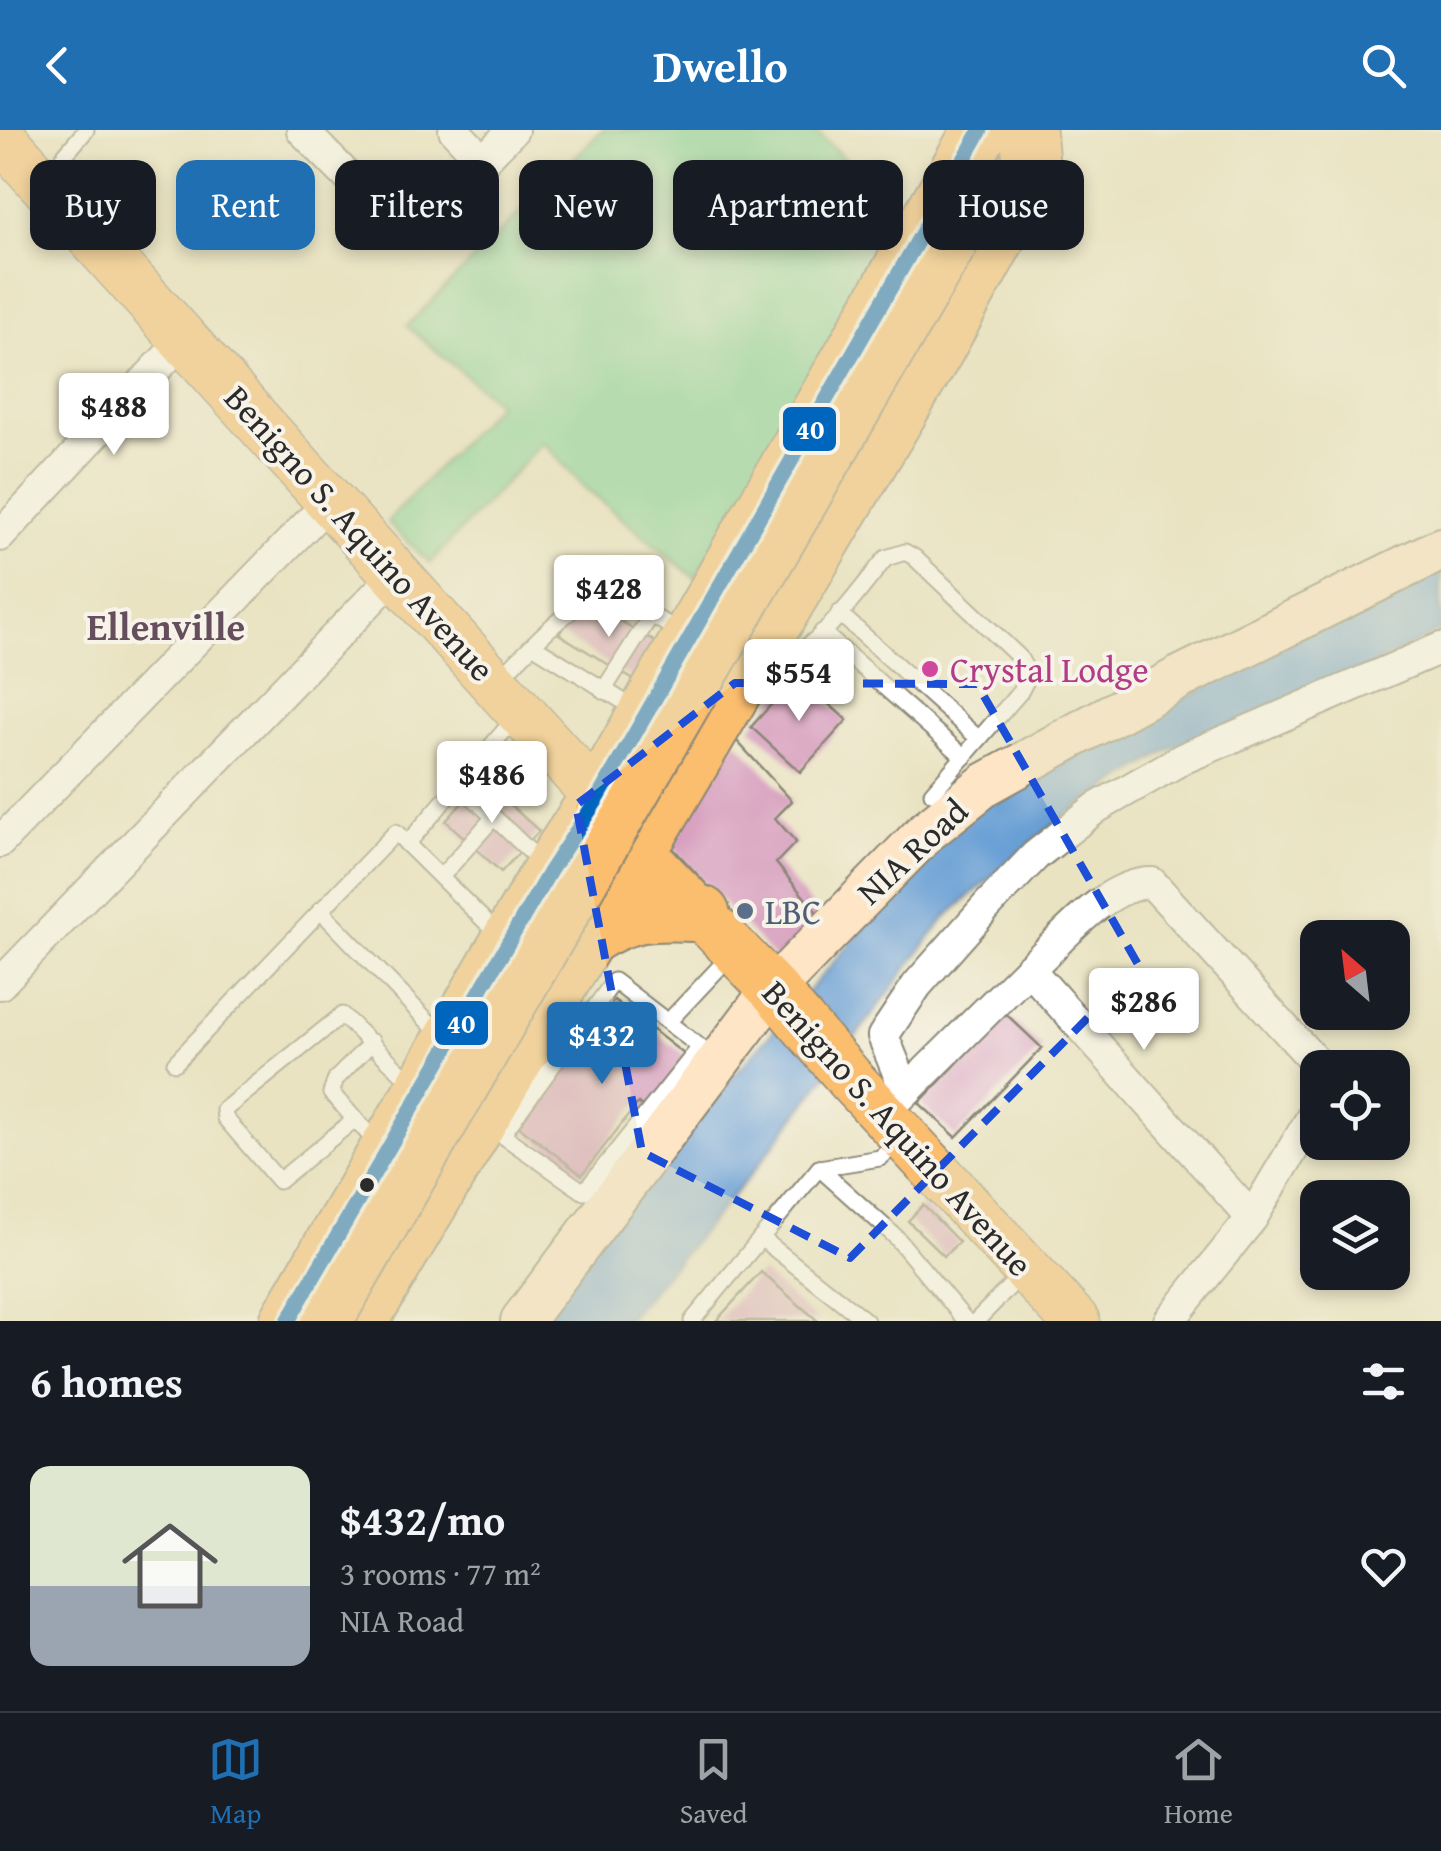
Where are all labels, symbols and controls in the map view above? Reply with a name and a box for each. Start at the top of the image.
text: Dwello [653,33,788,98]
icon: back [30,38,85,93]
icon: search [1356,38,1411,93]
chip: Buy [30,160,156,250]
chip: Rent [176,160,315,250]
chip: Filters [335,160,499,250]
chip: New [519,160,653,250]
chip: Apartment [673,160,903,250]
chip: House [923,160,1084,250]
pin: $488 [55,373,173,458]
street label: Benigno S. Aquino Avenue [213,374,507,692]
text: $488 [81,382,147,429]
line badge: 40 [781,405,838,453]
text: 40 [795,408,825,449]
pin: $428 [550,555,668,640]
text: $428 [576,564,642,611]
district label: Ellenville [87,598,245,654]
pin: $554 [740,639,858,724]
place label: Crystal Lodge [950,644,1149,695]
text: $554 [766,648,832,695]
marker: Crystal Lodge [919,658,941,680]
pin: $486 [433,741,551,826]
text: $486 [459,750,525,797]
street label: NIA Road [845,786,979,916]
place label: LBC [765,886,821,937]
marker: LBC [734,900,756,922]
north arrow [1300,920,1410,1030]
map controls [1300,920,1410,1290]
pin: $286 [1085,968,1203,1053]
street label: Benigno S. Aquino Avenue [751,969,1045,1287]
text: $286 [1111,977,1177,1024]
line badge: 40 [433,999,490,1047]
text: 40 [446,1002,476,1043]
pin: $432 [543,1002,661,1087]
text: $432 [569,1011,635,1058]
button: locate [1300,1050,1410,1160]
unlabelled marker [357,1175,377,1195]
button: layers [1300,1180,1410,1290]
text: 6 homes [30,1351,183,1412]
icon: filters [1356,1354,1411,1409]
text: $432/mo [340,1489,505,1550]
icon: home [110,1506,230,1626]
icon: heart [1356,1539,1411,1594]
text: 3 rooms · 77 m² [340,1550,541,1597]
text: NIA Road [340,1597,464,1644]
tab: Map [208,1732,263,1833]
tab: Saved [680,1732,747,1833]
tab: Home [1164,1732,1233,1833]

